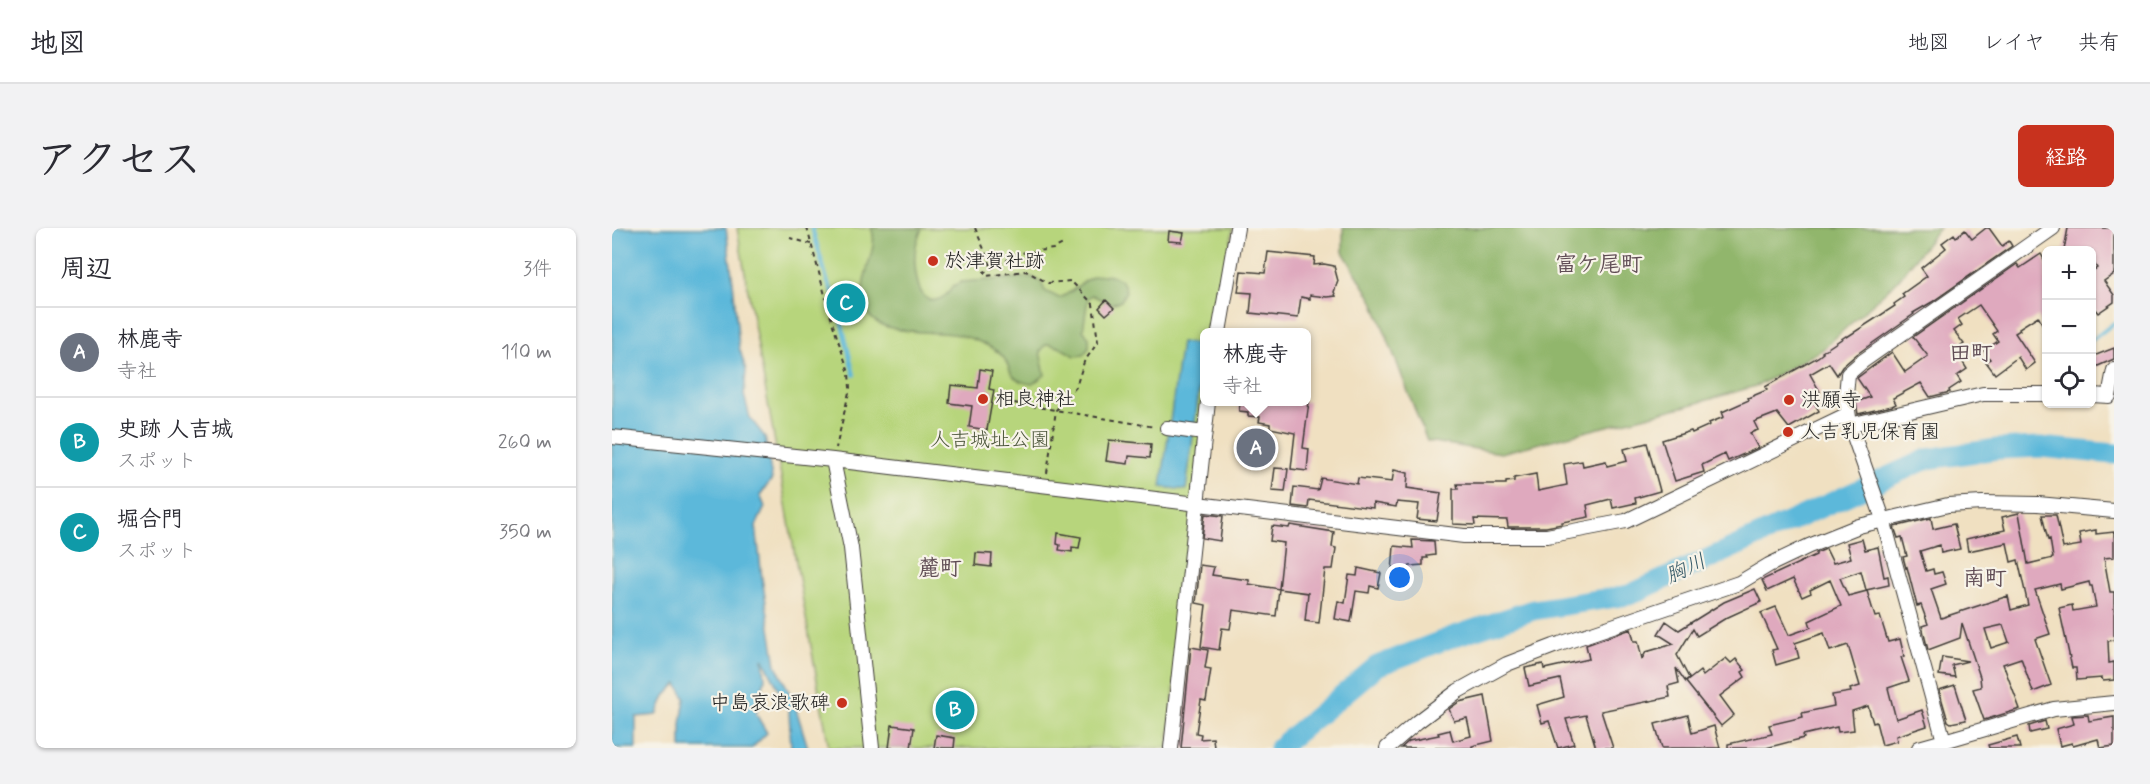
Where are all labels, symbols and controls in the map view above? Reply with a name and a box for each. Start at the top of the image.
text: 地図 [30,26,86,63]
text: 地図 [1908,29,1950,57]
text: レイヤ [1983,29,2045,57]
text: 共有 [2078,29,2120,57]
button: 経路 [2018,125,2114,187]
text: アクセス [36,134,201,189]
map controls [2042,246,2096,408]
button: + [2042,246,2096,300]
place label: 於津賀社跡 [945,248,1045,275]
district label: 富ケ尾町 [1555,251,1643,279]
text: 周辺 [60,253,112,287]
marker: 於津賀社跡 [926,254,940,268]
text: 3件 [523,256,552,283]
pin: C [826,280,866,326]
button: − [2042,300,2096,354]
text: 林鹿寺 [117,326,183,354]
popup [1200,328,1311,406]
text: A [73,339,86,366]
text: 110 m [501,339,552,366]
district label: 田町 [1949,340,1993,368]
text: 林鹿寺 [1222,341,1289,369]
button: locate [2042,354,2096,408]
text: 寺社 [117,358,157,385]
text: 寺社 [1222,373,1262,400]
place label: 相良神社 [995,386,1075,413]
place label: 洪願寺 [1801,387,1861,414]
marker: 相良神社 [976,392,990,406]
marker: 洪願寺 [1782,393,1796,407]
text: 史跡 人吉城 [117,416,233,444]
place label: 人吉乳児保育園 [1800,419,1940,446]
marker: 人吉乳児保育園 [1781,425,1795,439]
pin: A [1236,426,1276,470]
park label: 人吉城址公園 [930,427,1050,454]
text: B [73,429,86,456]
text: 260 m [498,429,552,456]
text: スポット [117,448,197,475]
text: 堀合門 [117,506,183,534]
text: C [72,519,87,546]
text: 350 m [499,519,552,546]
text: スポット [117,538,197,565]
water label: 胸川 [1661,547,1711,591]
district label: 麓町 [918,555,962,583]
your location [1385,563,1414,592]
district label: 南町 [1963,565,2007,593]
pin: B [936,688,974,732]
place label: 中島哀浪歌碑 [710,690,830,717]
marker: 中島哀浪歌碑 [835,696,849,710]

